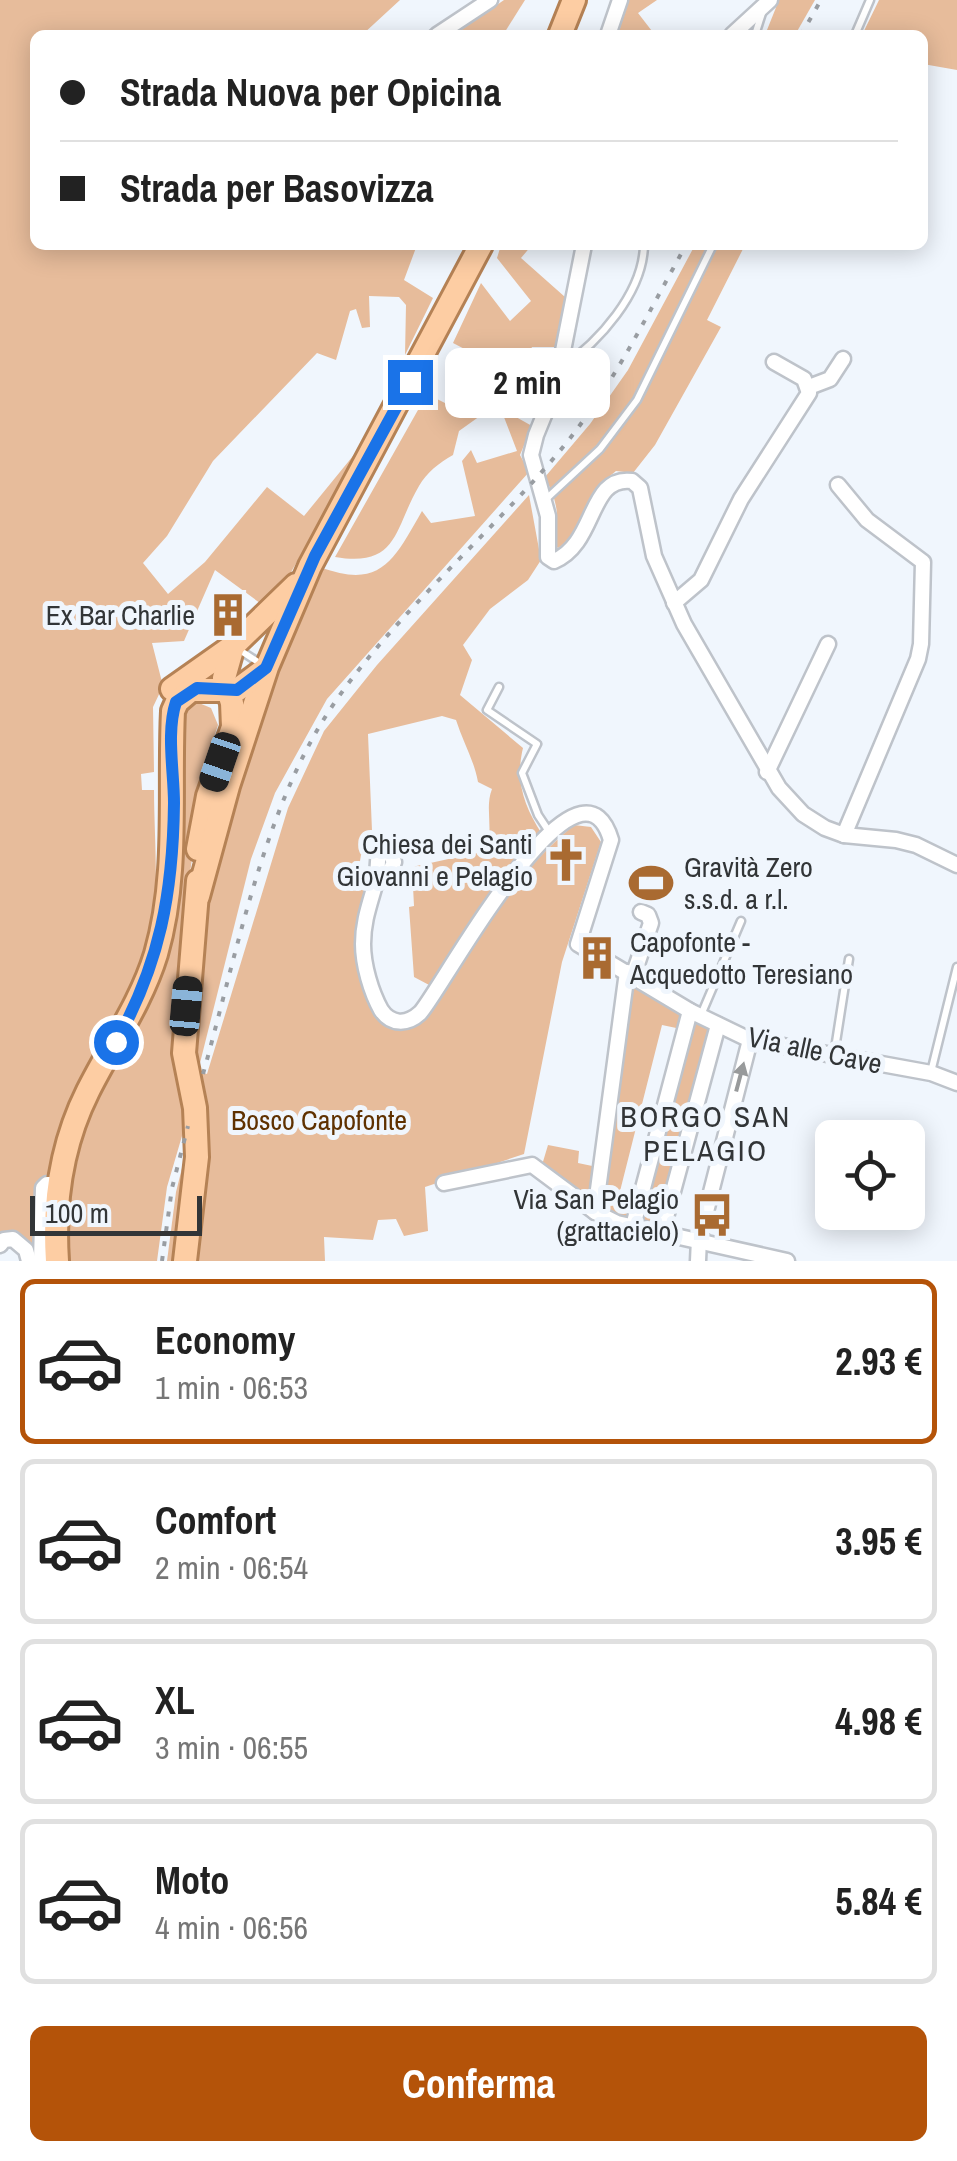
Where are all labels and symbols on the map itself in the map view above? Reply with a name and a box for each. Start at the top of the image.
callout: 2 min [445,347,610,417]
route end [388,360,433,405]
building icon: Ex Bar Charlie [204,591,252,639]
place label: Ex Bar Charlie [46,596,195,634]
car [196,729,244,795]
place label: Chiesa dei Santi Giovanni e Pelagio [336,825,533,895]
church icon: Chiesa dei Santi Giovanni e Pelagio [542,836,590,884]
place label: Gravità Zero s.s.d. a r.l. [684,848,813,918]
sports icon: Gravità Zero s.s.d. a r.l. [627,859,675,907]
place label: Capofonte - Acquedotto Teresiano [629,923,853,993]
building icon: Capofonte - Acquedotto Teresiano [573,934,621,982]
car [168,975,204,1037]
street label: Via alle Cave [744,1017,886,1083]
route start [94,1020,139,1065]
one-way arrow [733,1061,749,1092]
district label: BORGO SAN PELAGIO [620,1096,792,1170]
park label: Bosco Capofonte [231,1101,407,1139]
place label: Via San Pelagio (grattacielo) [513,1180,679,1250]
scale bar [30,1191,202,1236]
bus stop icon: Via San Pelagio (grattacielo) [688,1191,736,1239]

